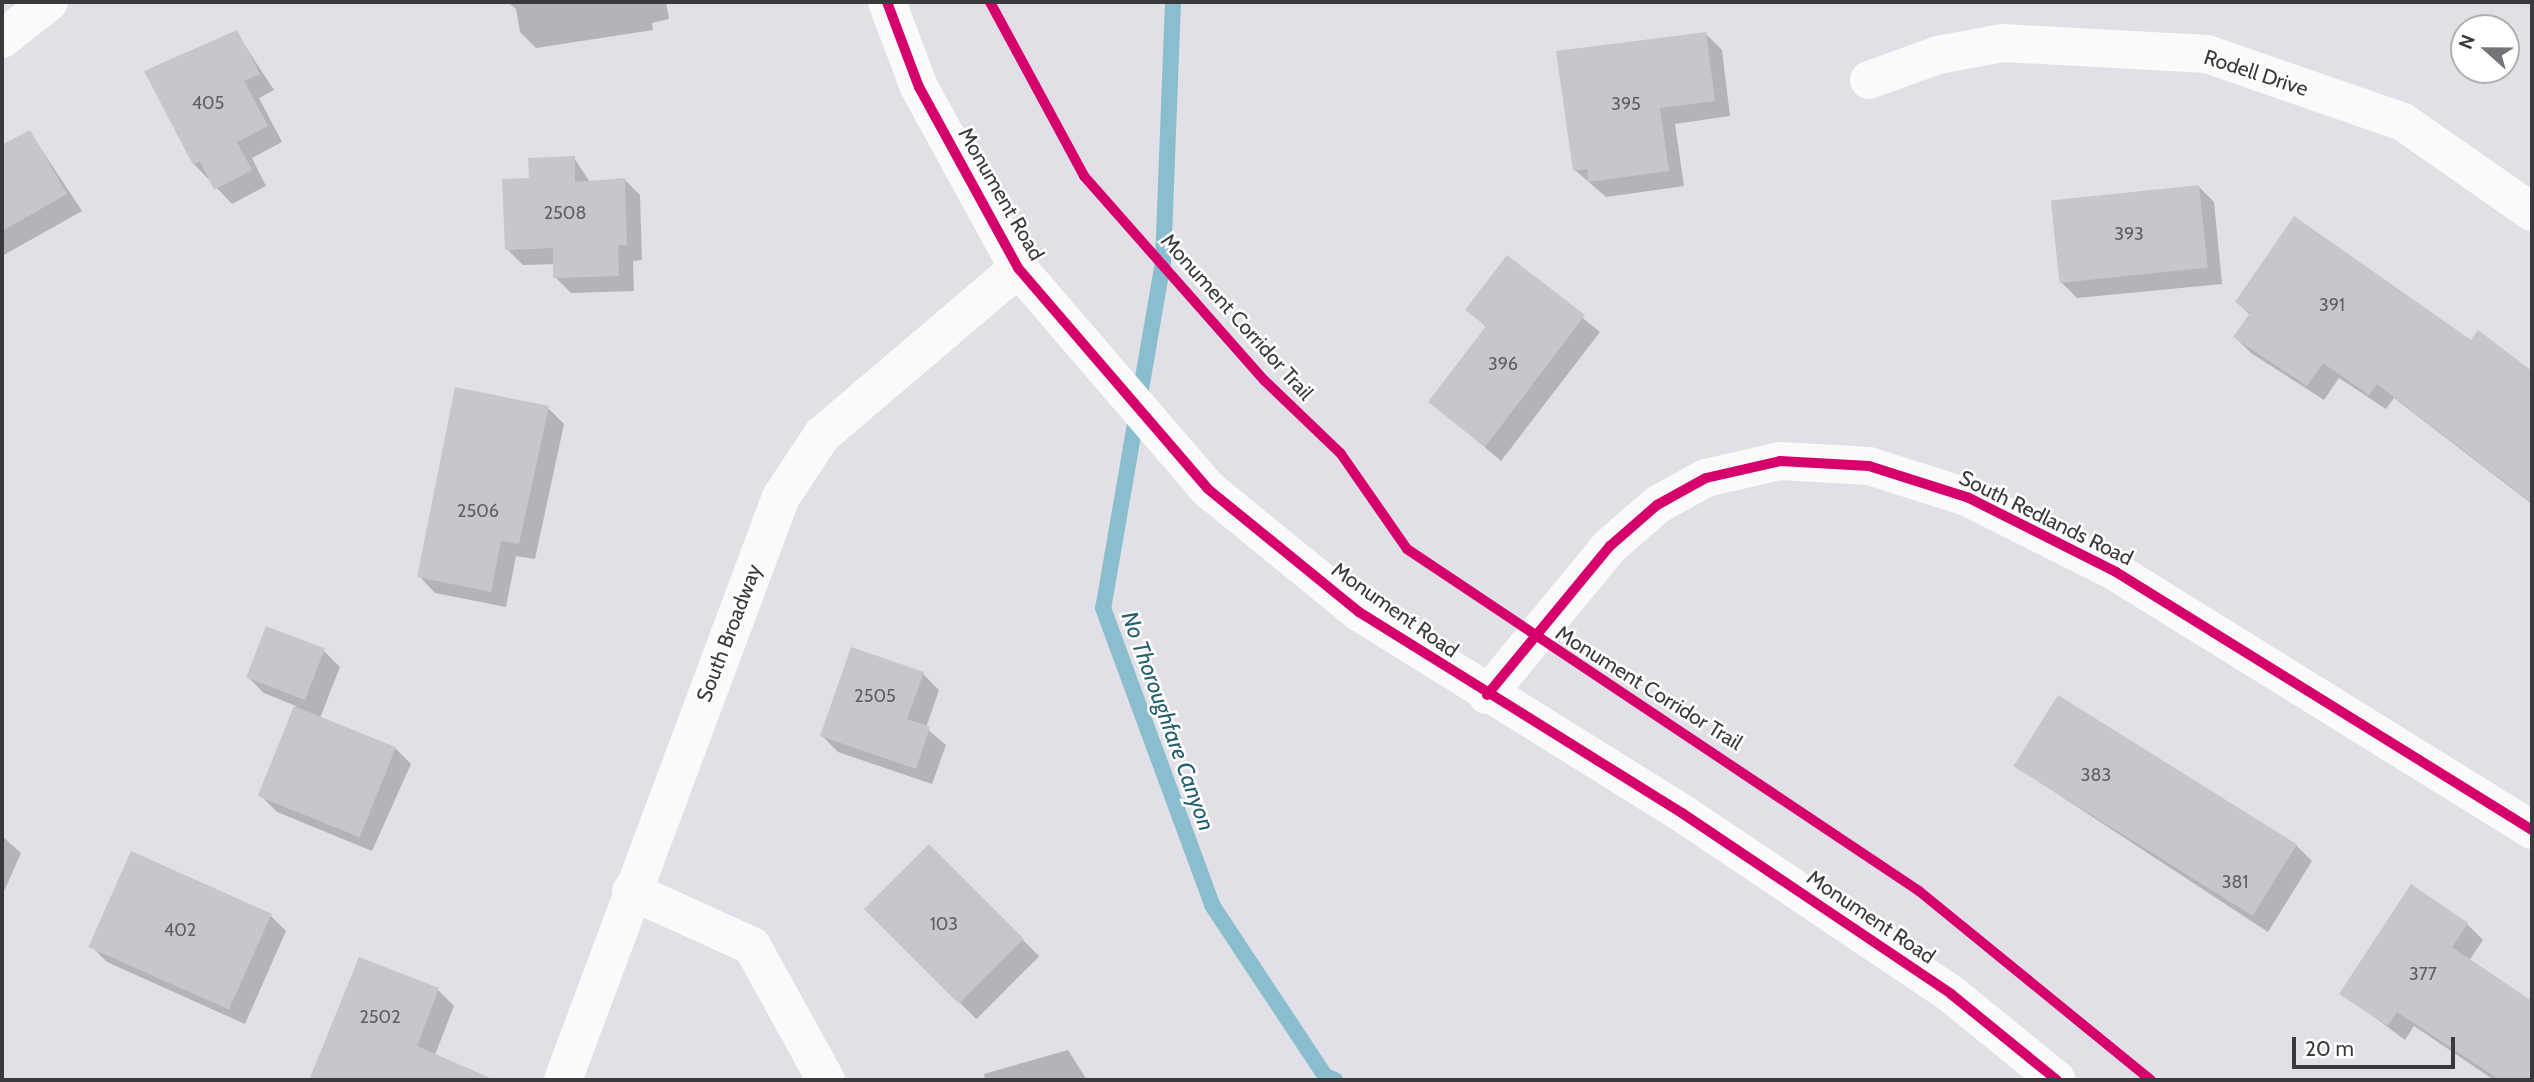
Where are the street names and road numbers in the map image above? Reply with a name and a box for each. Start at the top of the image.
street label: Rodell Drive [2201,44,2311,102]
street label: Monument Road [953,123,1049,265]
street label: Monument Corridor Trail [1156,229,1318,405]
street label: South Redlands Road [1955,465,2137,571]
street label: Monument Road [1327,557,1463,663]
street label: South Broadway [691,561,767,705]
street label: Monument Corridor Trail [1551,620,1747,756]
street label: Monument Road [1802,865,1940,969]

